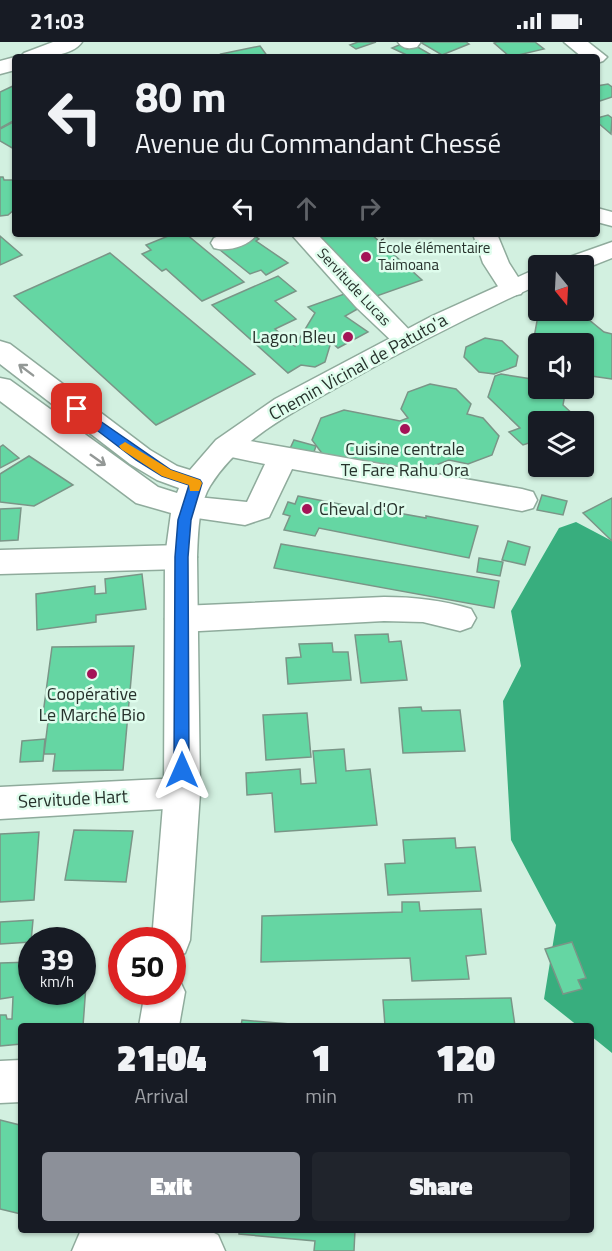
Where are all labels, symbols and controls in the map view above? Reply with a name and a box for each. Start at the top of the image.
text: 21:03 [30,4,85,38]
text: 80 m [135,64,227,128]
icon: left [36,78,114,156]
text: Avenue du Commandant Chessé [135,122,501,163]
icon: left [227,192,260,225]
icon: ahead [290,192,323,225]
icon: right [353,192,386,225]
place label: École élémentaire Taimoana [378,236,490,276]
street label: Servitude Lucas [312,242,397,331]
marker: École élémentaire Taimoana [359,250,373,264]
north arrow [528,255,594,321]
map controls [528,255,594,477]
street label: Chemin Vicinal de Patuto'a [264,306,452,427]
place label: Lagon Bleu [252,323,336,350]
marker: Lagon Bleu [341,330,355,344]
button: sound [528,333,594,399]
one-way arrow [18,364,34,377]
pin [51,383,102,434]
icon: arrive [60,392,93,425]
button: layers [528,411,594,477]
marker: Cuisine centrale Te Fare Rahu Ora [398,422,412,436]
place label: Cuisine centrale Te Fare Rahu Ora [341,435,469,483]
one-way arrow [89,454,105,466]
place label: Cheval d'Or [319,495,404,522]
marker: Cheval d'Or [300,502,314,516]
marker: Coopérative Le Marché Bio [85,667,99,681]
place label: Coopérative Le Marché Bio [39,680,145,728]
position arrow [150,738,214,802]
street label: Servitude Hart [17,782,129,815]
speed limit sign: 50 [108,927,186,1005]
text: 39 [40,936,74,982]
text: km/h [40,970,74,993]
text: 21:04 [117,1030,206,1085]
text: 1 [311,1030,331,1085]
text: 120 [436,1030,495,1085]
text: Arrival [134,1080,189,1111]
text: min [305,1080,337,1111]
text: m [457,1080,474,1111]
button: Exit [42,1152,300,1221]
button: Share [312,1152,570,1221]

